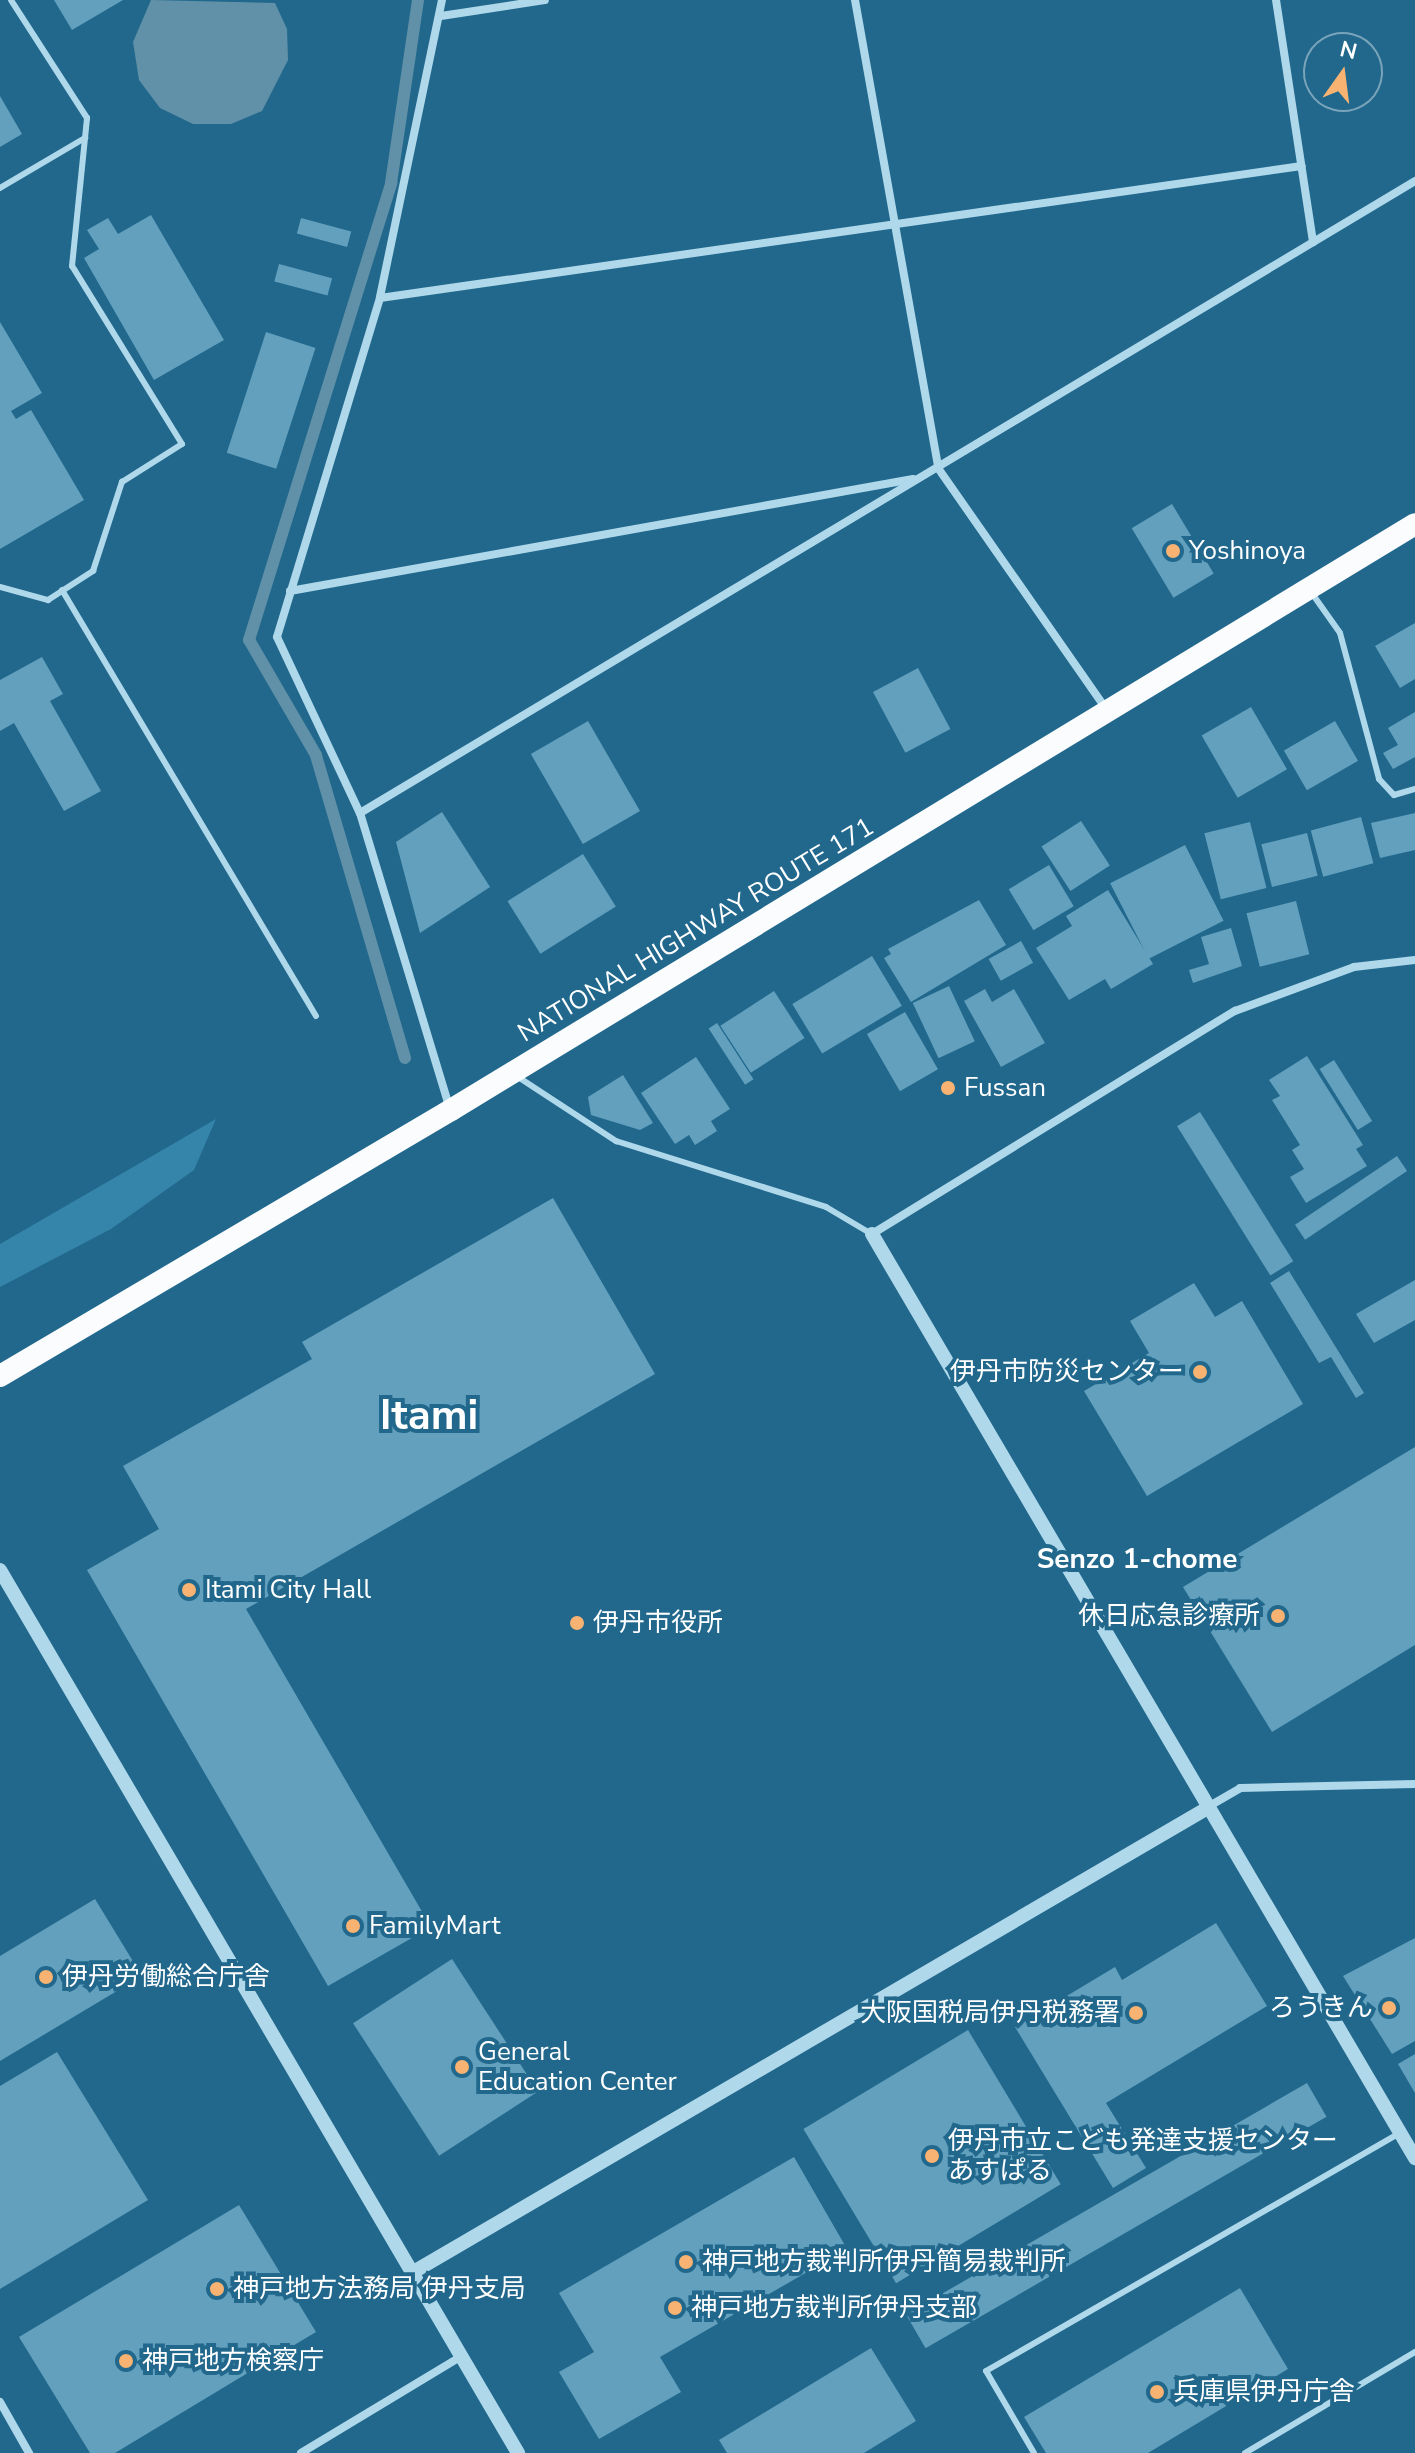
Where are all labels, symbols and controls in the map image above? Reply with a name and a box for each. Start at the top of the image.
north arrow [1303,32,1383,112]
text: N [1337,34,1360,67]
place label: Yoshinoya [1189,535,1306,567]
marker: Yoshinoya [1164,542,1182,560]
street label: NATIONAL HIGHWAY ROUTE 171 [512,811,880,1049]
place label: Fussan [964,1072,1046,1104]
marker: Fussan [939,1079,957,1097]
place label: 伊丹市防災センター [950,1356,1184,1388]
marker: 伊丹市防災センター [1191,1363,1209,1381]
district label: Itami [380,1391,478,1441]
district label: Senzo 1-chome [1037,1542,1237,1576]
place label: Itami City Hall [205,1574,371,1606]
marker: Itami City Hall [180,1581,198,1599]
place label: 休日応急診療所 [1078,1600,1260,1632]
marker: 休日応急診療所 [1267,1605,1289,1627]
place label: 伊丹市役所 [593,1607,723,1639]
marker: 伊丹市役所 [568,1614,586,1632]
place label: FamilyMart [369,1910,501,1942]
marker: FamilyMart [344,1917,362,1935]
place label: 伊丹労働総合庁舎 [62,1961,270,1993]
marker: 伊丹労働総合庁舎 [37,1968,55,1986]
place label: ろうきん [1269,1992,1373,2024]
place label: 大阪国税局伊丹税務署 [860,1997,1120,2029]
marker: ろうきん [1380,1999,1398,2017]
marker: 大阪国税局伊丹税務署 [1127,2004,1145,2022]
place label: General Education Center [478,2036,677,2098]
marker: General Education Center [453,2058,471,2076]
place label: 伊丹市立こども発達支援センター あすぱる [948,2125,1338,2186]
marker: 伊丹市立こども発達支援センター あすぱる [923,2147,941,2165]
place label: 神戸地方裁判所伊丹簡易裁判所 [702,2246,1066,2278]
marker: 神戸地方裁判所伊丹簡易裁判所 [677,2253,695,2271]
place label: 神戸地方法務局 伊丹支局 [233,2273,526,2305]
marker: 神戸地方法務局 伊丹支局 [208,2280,226,2298]
place label: 神戸地方裁判所伊丹支部 [691,2292,977,2324]
marker: 神戸地方裁判所伊丹支部 [666,2299,684,2317]
place label: 神戸地方検察庁 [142,2345,324,2377]
marker: 神戸地方検察庁 [117,2352,135,2370]
place label: 兵庫県伊丹庁舎 [1173,2376,1355,2408]
marker: 兵庫県伊丹庁舎 [1148,2383,1166,2401]

